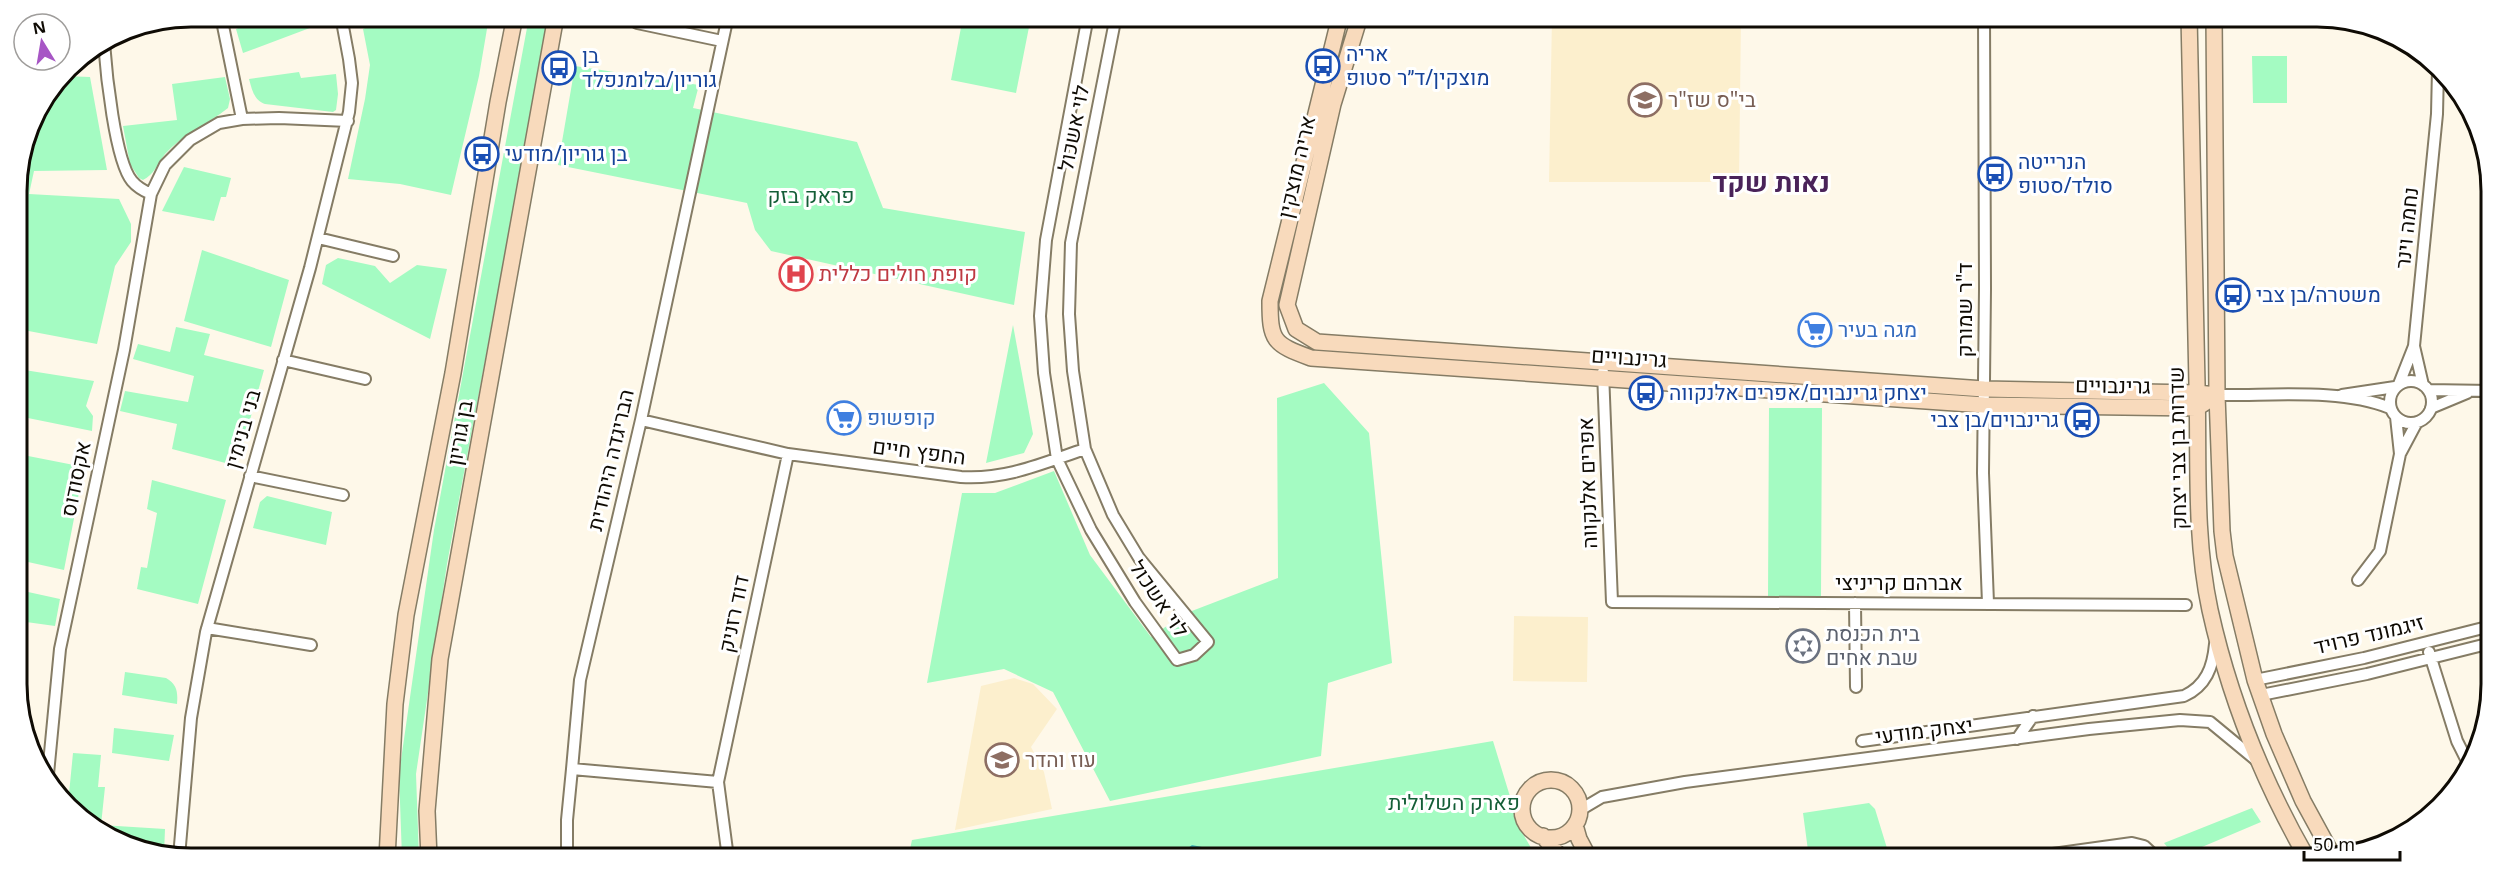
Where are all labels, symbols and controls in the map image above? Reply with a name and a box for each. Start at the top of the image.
north arrow [12,12,72,72]
text: N [31,15,48,39]
place label: אריה מוצקין/ד״ר סטופ [1346,39,1490,91]
place label: בן גוריון/בלומנפלד [582,41,717,93]
bus stop icon: אריה מוצקין/ד״ר סטופ [1305,48,1341,84]
bus stop icon: בן גוריון/בלומנפלד [541,50,577,86]
street label: לוי אשכול [1051,82,1095,173]
school or university icon: בי"ס שז"ר [1627,82,1663,118]
place label: בי"ס שז"ר [1668,85,1756,113]
street label: אריה מוצקין [1271,113,1321,221]
bus stop icon: בן גוריון/מודעי [464,136,500,172]
place label: בן גוריון/מודעי [505,139,628,167]
place label: הנרייטה סולד/סטופ [2018,147,2113,199]
bus stop icon: הנרייטה סולד/סטופ [1977,156,2013,192]
district label: נאות שקד [1712,163,1830,200]
park label: פראק בזק [768,181,855,209]
street label: נחמה וינר [2388,186,2424,270]
hospital icon: קופת חולים כללית [778,256,814,292]
place label: קופת חולים כללית [819,259,977,287]
street label: ד"ר שמורק [1950,263,1978,357]
bus stop icon: משטרה/בן צבי [2215,277,2251,313]
place label: משטרה/בן צבי [2256,280,2381,308]
supermarket icon: מגה בעיר [1797,312,1833,348]
place label: מגה בעיר [1838,315,1917,343]
street label: גרינבויים [1590,340,1668,374]
street label: שדרות בן צבי יצחק [2162,366,2192,530]
street label: גרינבויים [2075,370,2151,400]
bus stop icon: יצחק גרינבוים/אפרים אלנקווה [1628,375,1664,411]
place label: יצחק גרינבוים/אפרים אלנקווה [1669,378,1927,406]
street label: בני בנימין [217,386,267,472]
street label: הבריגדה היהודית [580,386,640,533]
street label: בן גוריון [440,398,479,468]
supermarket icon: קופשופ [826,400,862,436]
bus stop icon: גרינבוים/בן צבי [2064,402,2100,438]
place label: קופשופ [867,403,935,431]
place label: גרינבוים/בן צבי [1930,405,2059,433]
street label: אפרים אלנקווה [1571,417,1603,549]
street label: החפץ חיים [871,431,967,471]
street label: אקסודוס [53,438,97,519]
street label: לוי אשכול [1124,554,1196,643]
street label: אברהם קריניצי [1835,568,1963,596]
street label: דוד רזניק [711,573,755,655]
street label: זיגמונד פרויד [2311,608,2427,660]
place label: בית הכנסת שבת אחים [1826,619,1920,671]
synagogue icon: בית הכנסת שבת אחים [1785,628,1821,664]
street label: יצחק מודעי [1874,710,1974,750]
school or university icon: עוז והדר [984,742,1020,778]
place label: עוז והדר [1025,745,1096,773]
park label: פארק השלולית [1388,788,1520,816]
scale bar [2304,824,2400,862]
text: 50 m [2313,832,2355,856]

